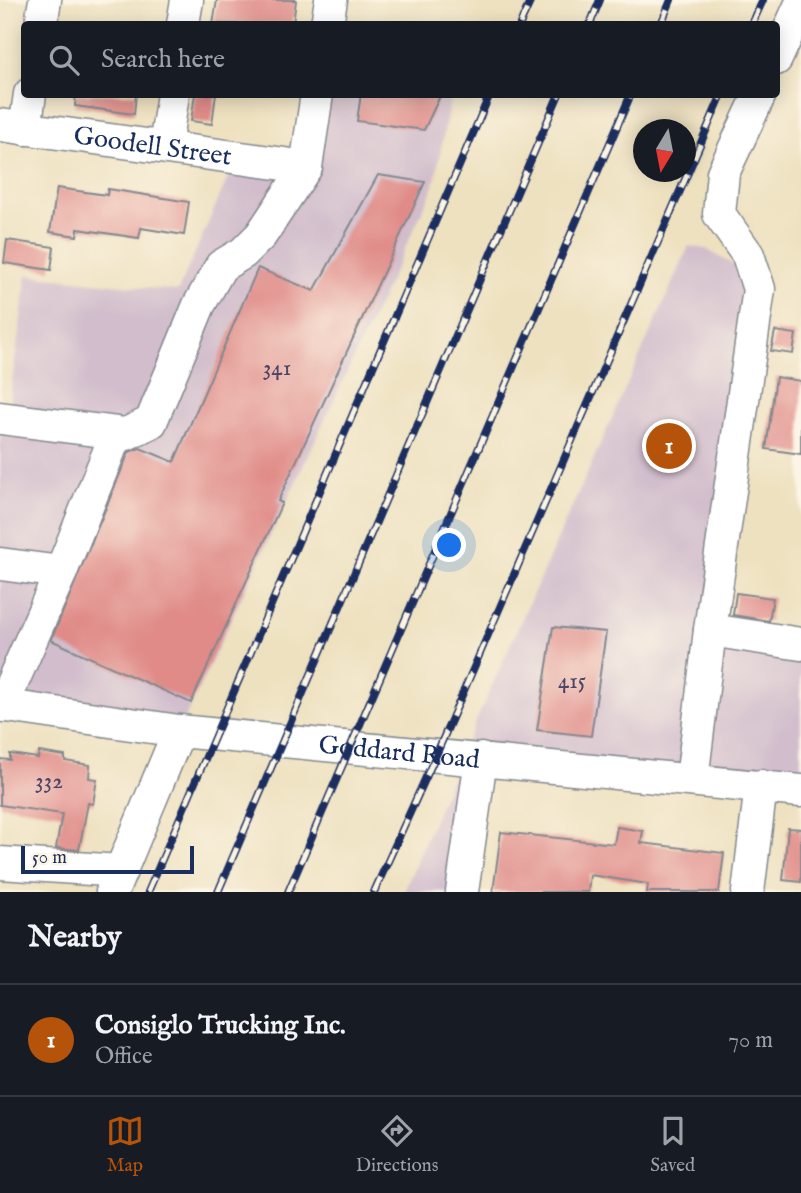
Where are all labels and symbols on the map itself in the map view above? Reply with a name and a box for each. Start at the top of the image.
street label: Goodell Street [72,119,234,173]
north arrow [633,119,696,182]
house number: 341 [263,354,291,383]
pin: 1 [646,420,692,472]
your location [432,528,466,562]
house number: 415 [558,667,586,696]
street label: Goddard Road [317,728,481,776]
house number: 332 [35,767,63,796]
scale bar [21,843,194,875]

